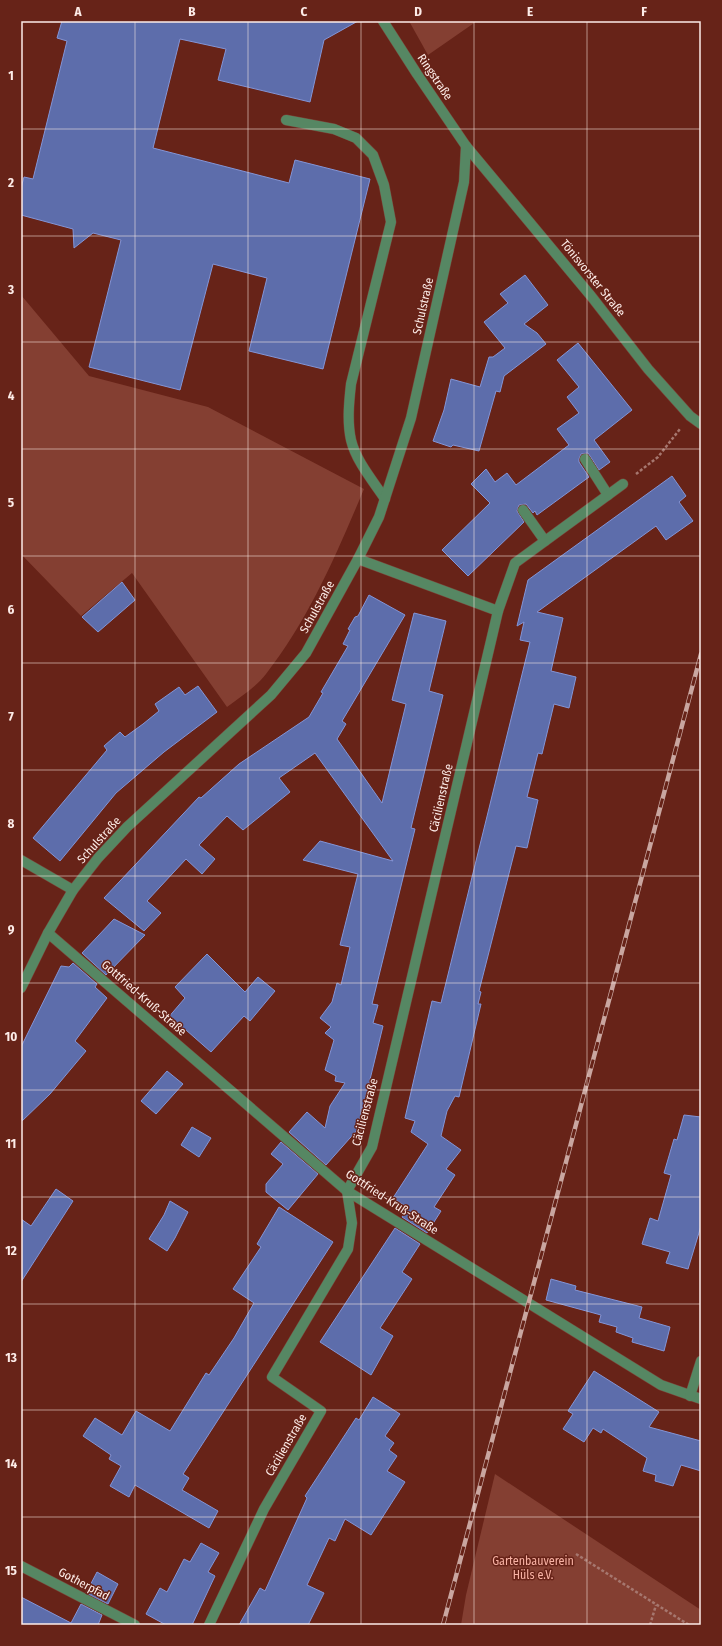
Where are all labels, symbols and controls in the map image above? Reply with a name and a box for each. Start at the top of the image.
text: A [73,4,82,19]
text: B [188,4,196,19]
text: C [301,4,308,19]
text: D [414,4,422,19]
text: E [527,4,533,19]
text: F [641,4,647,19]
street label: Ringstraße [415,51,456,103]
text: 1 [8,68,14,83]
text: 2 [7,175,14,190]
street label: Tönisvorster Straße [558,237,628,319]
street label: Schulstraße [410,276,436,336]
text: 3 [7,282,14,297]
text: 4 [8,388,15,403]
text: 5 [8,495,14,510]
street label: Schulstraße [297,578,337,636]
text: 6 [8,602,15,617]
text: 7 [8,709,14,724]
street label: Cäcilienstraße [426,762,456,833]
street label: Schulstraße [74,814,124,866]
text: 8 [8,816,15,831]
text: 9 [8,922,15,937]
street label: Gottfried-Kruß-Straße [99,957,189,1039]
text: 10 [5,1029,17,1044]
street label: Cäcilienstraße [349,1077,381,1147]
text: 11 [6,1136,16,1151]
street label: Gottfried-Kruß-Straße [343,1167,441,1237]
text: 12 [5,1243,17,1258]
text: 13 [5,1350,17,1365]
street label: Cäcilienstraße [263,1411,309,1479]
text: 14 [5,1456,17,1471]
park label: Gartenbauverein Hüls e.V. [492,1554,574,1582]
text: 15 [5,1563,17,1578]
street label: Gotherpfad [56,1565,112,1603]

